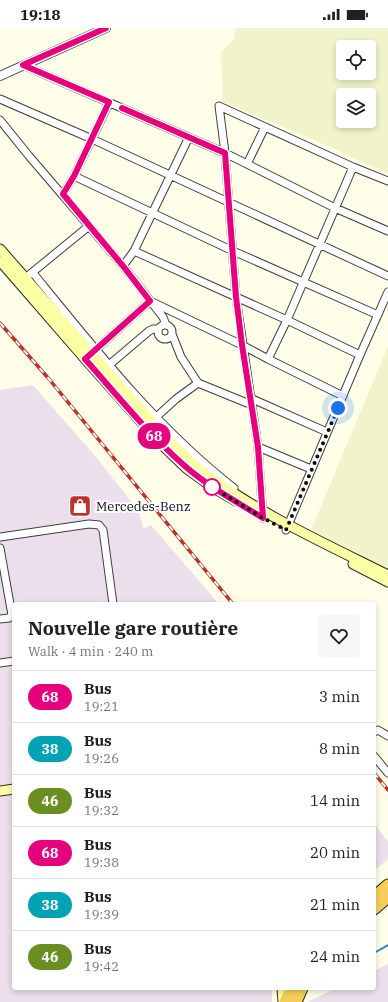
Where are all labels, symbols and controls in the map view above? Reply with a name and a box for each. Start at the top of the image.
text: 19:18 [20,5,61,24]
map controls [336,40,376,128]
button: locate [336,40,376,80]
button: layers [336,88,376,128]
your location [328,398,348,418]
line badge: 68 [136,423,172,449]
text: 68 [146,427,162,445]
unlabelled marker [203,478,221,496]
shop icon: Mercedes-Benz [67,493,93,519]
place label: Mercedes-Benz [96,498,191,515]
button: heart [318,615,360,657]
text: Nouvelle gare routière [28,616,238,640]
text: Walk · 4 min · 240 m [28,643,153,660]
text: Bus [84,679,112,698]
text: 3 min [319,687,360,706]
text: 68 [42,688,58,706]
text: 19:21 [84,698,119,715]
text: Bus [84,731,112,750]
text: 8 min [319,739,360,758]
text: 38 [42,740,58,758]
text: 19:26 [84,750,119,767]
text: Bus [84,783,112,802]
text: 14 min [310,791,360,810]
text: 46 [42,792,58,810]
text: 19:32 [84,802,119,819]
text: Bus [84,835,112,854]
text: 20 min [310,843,360,862]
text: 68 [42,844,58,862]
text: 19:38 [84,854,119,871]
text: Bus [84,887,112,906]
text: 21 min [310,895,360,914]
text: 38 [42,896,58,914]
text: 19:39 [84,906,119,923]
text: Bus [84,939,112,958]
text: 24 min [310,947,360,966]
text: 46 [42,948,58,966]
text: 19:42 [84,958,119,975]

